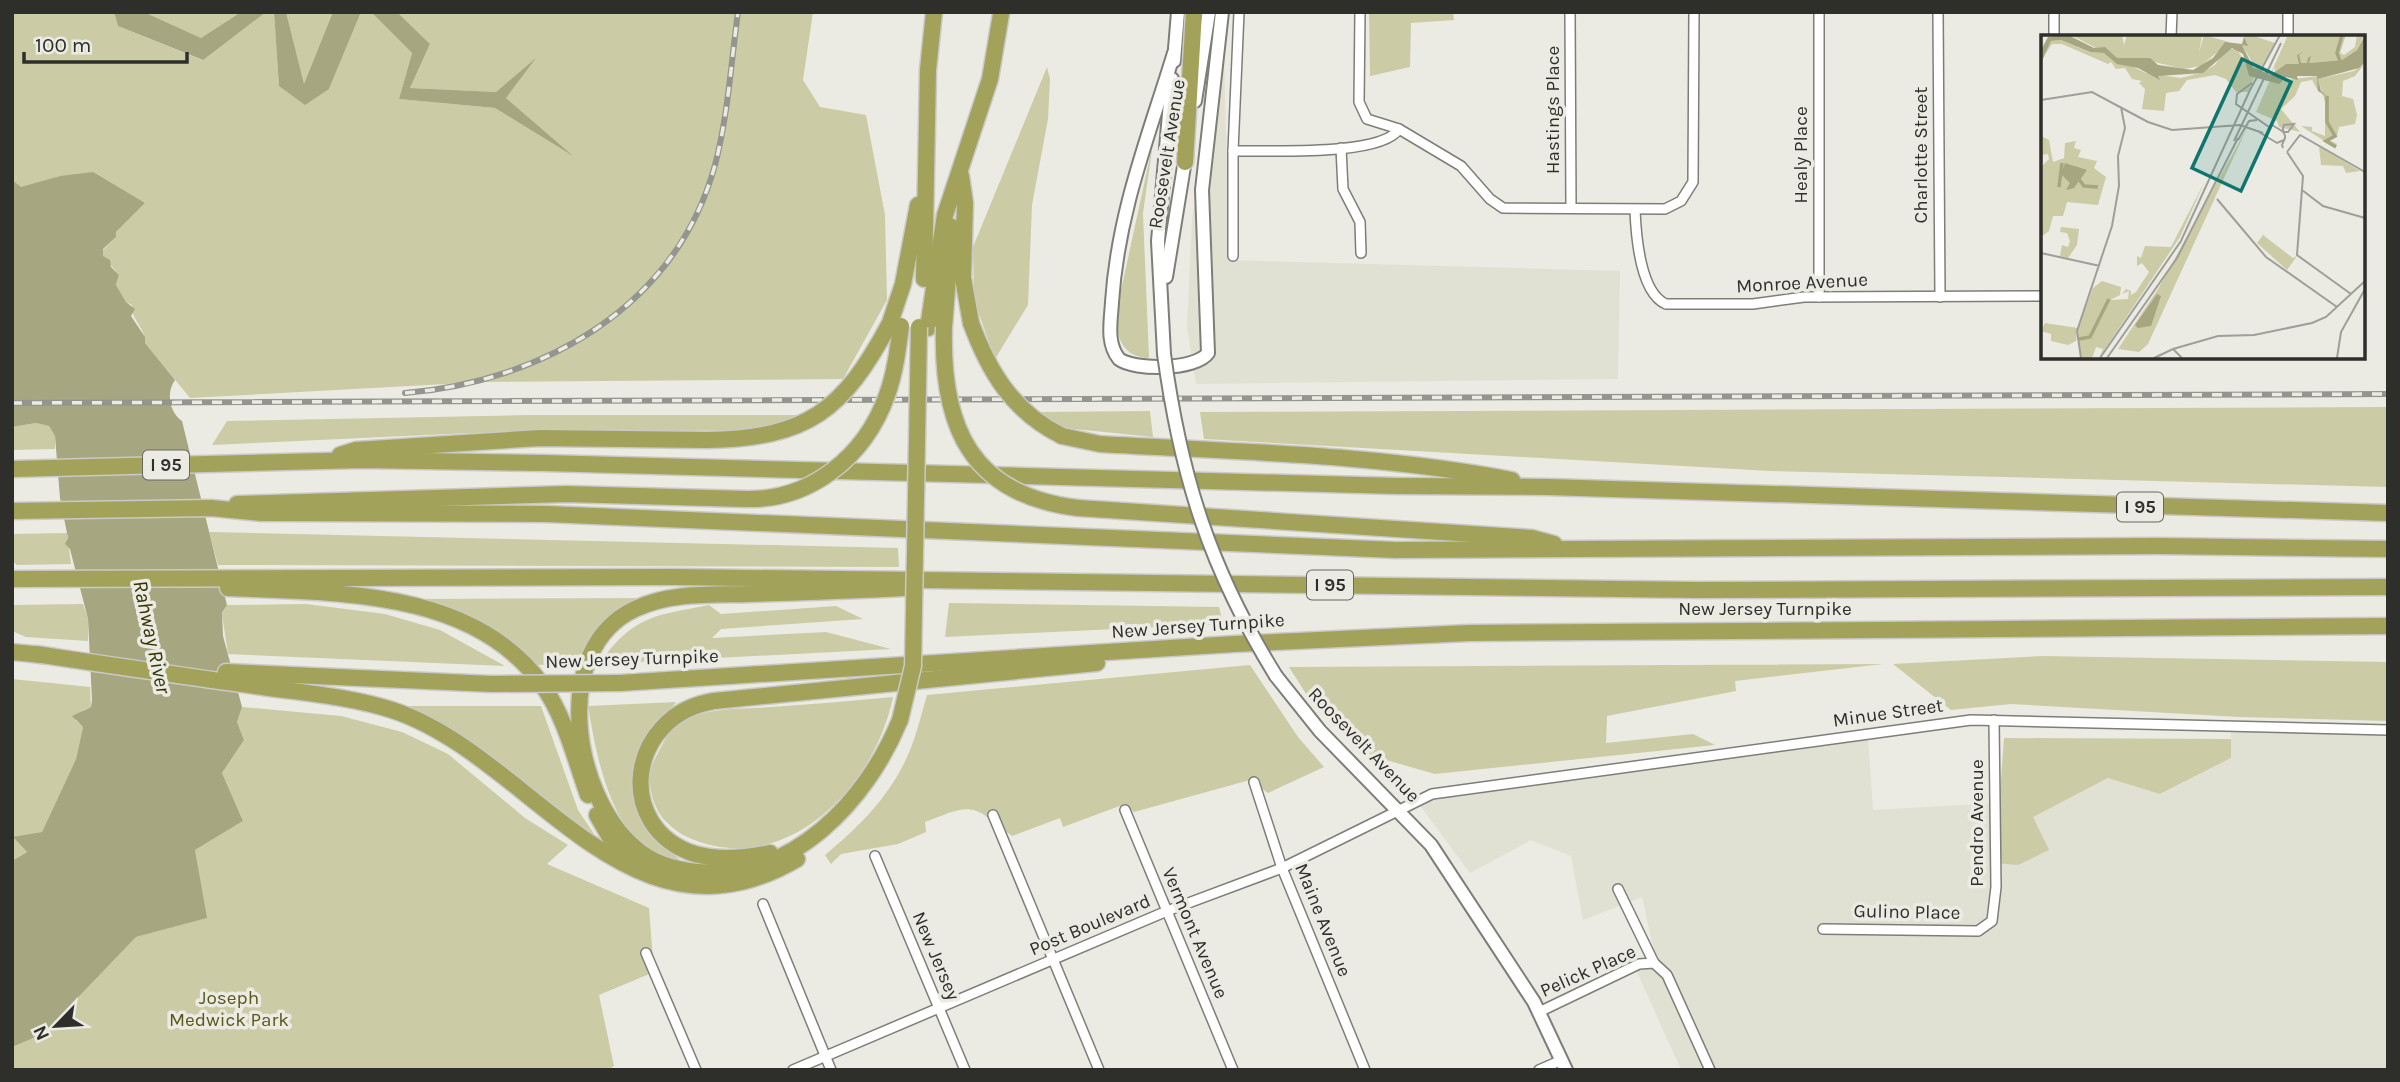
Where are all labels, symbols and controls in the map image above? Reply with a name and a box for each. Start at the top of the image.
scale bar [24,21,187,65]
text: 100 m [35,33,92,57]
inset map [2041,35,2365,359]
street label: Hastings Place [1542,46,1564,174]
street label: Roosevelt Avenue [1144,78,1190,230]
street label: Charlotte Street [1910,87,1932,223]
street label: Healy Place [1790,106,1812,204]
street label: Monroe Avenue [1736,269,1868,297]
road number: I 95 [143,450,189,480]
road number: I 95 [2117,492,2163,522]
road number: I 95 [1307,570,1353,600]
water label: Rahway River [128,578,176,697]
street label: New Jersey Turnpike [1678,598,1852,620]
street label: New Jersey Turnpike [1111,609,1285,643]
street label: New Jersey Turnpike [545,645,719,673]
street label: Roosevelt Avenue [1304,683,1424,807]
street label: Minue Street [1831,694,1945,732]
street label: Pendro Avenue [1966,759,1988,887]
street label: Maine Avenue [1290,860,1356,980]
street label: Vermont Avenue [1157,864,1233,1002]
street label: Post Boulevard [1026,890,1154,960]
street label: Gulino Place [1853,900,1961,924]
street label: New Jersey [908,908,965,1004]
street label: Pelick Place [1537,940,1639,1002]
park label: Joseph Medwick Park [169,987,289,1031]
north arrow [21,991,91,1061]
text: N [29,1022,54,1044]

